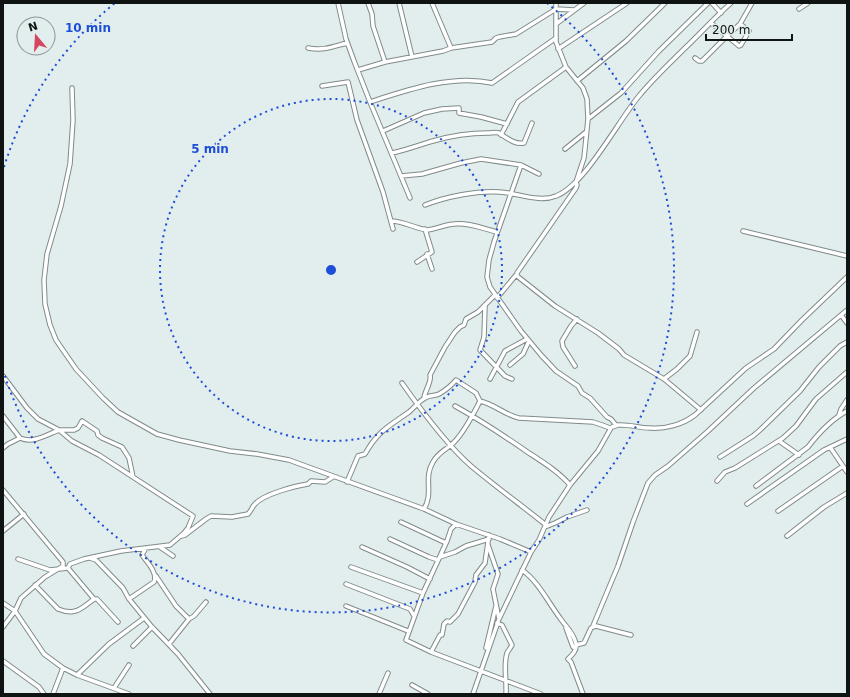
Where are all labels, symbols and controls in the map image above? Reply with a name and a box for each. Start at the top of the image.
north arrow [16,16,56,56]
scale bar [706,16,792,42]
text: N [27,19,39,35]
text: 10 min [65,21,111,35]
text: 200 m [712,23,750,37]
text: 5 min [191,142,229,156]
centre of rings [324,263,338,277]

